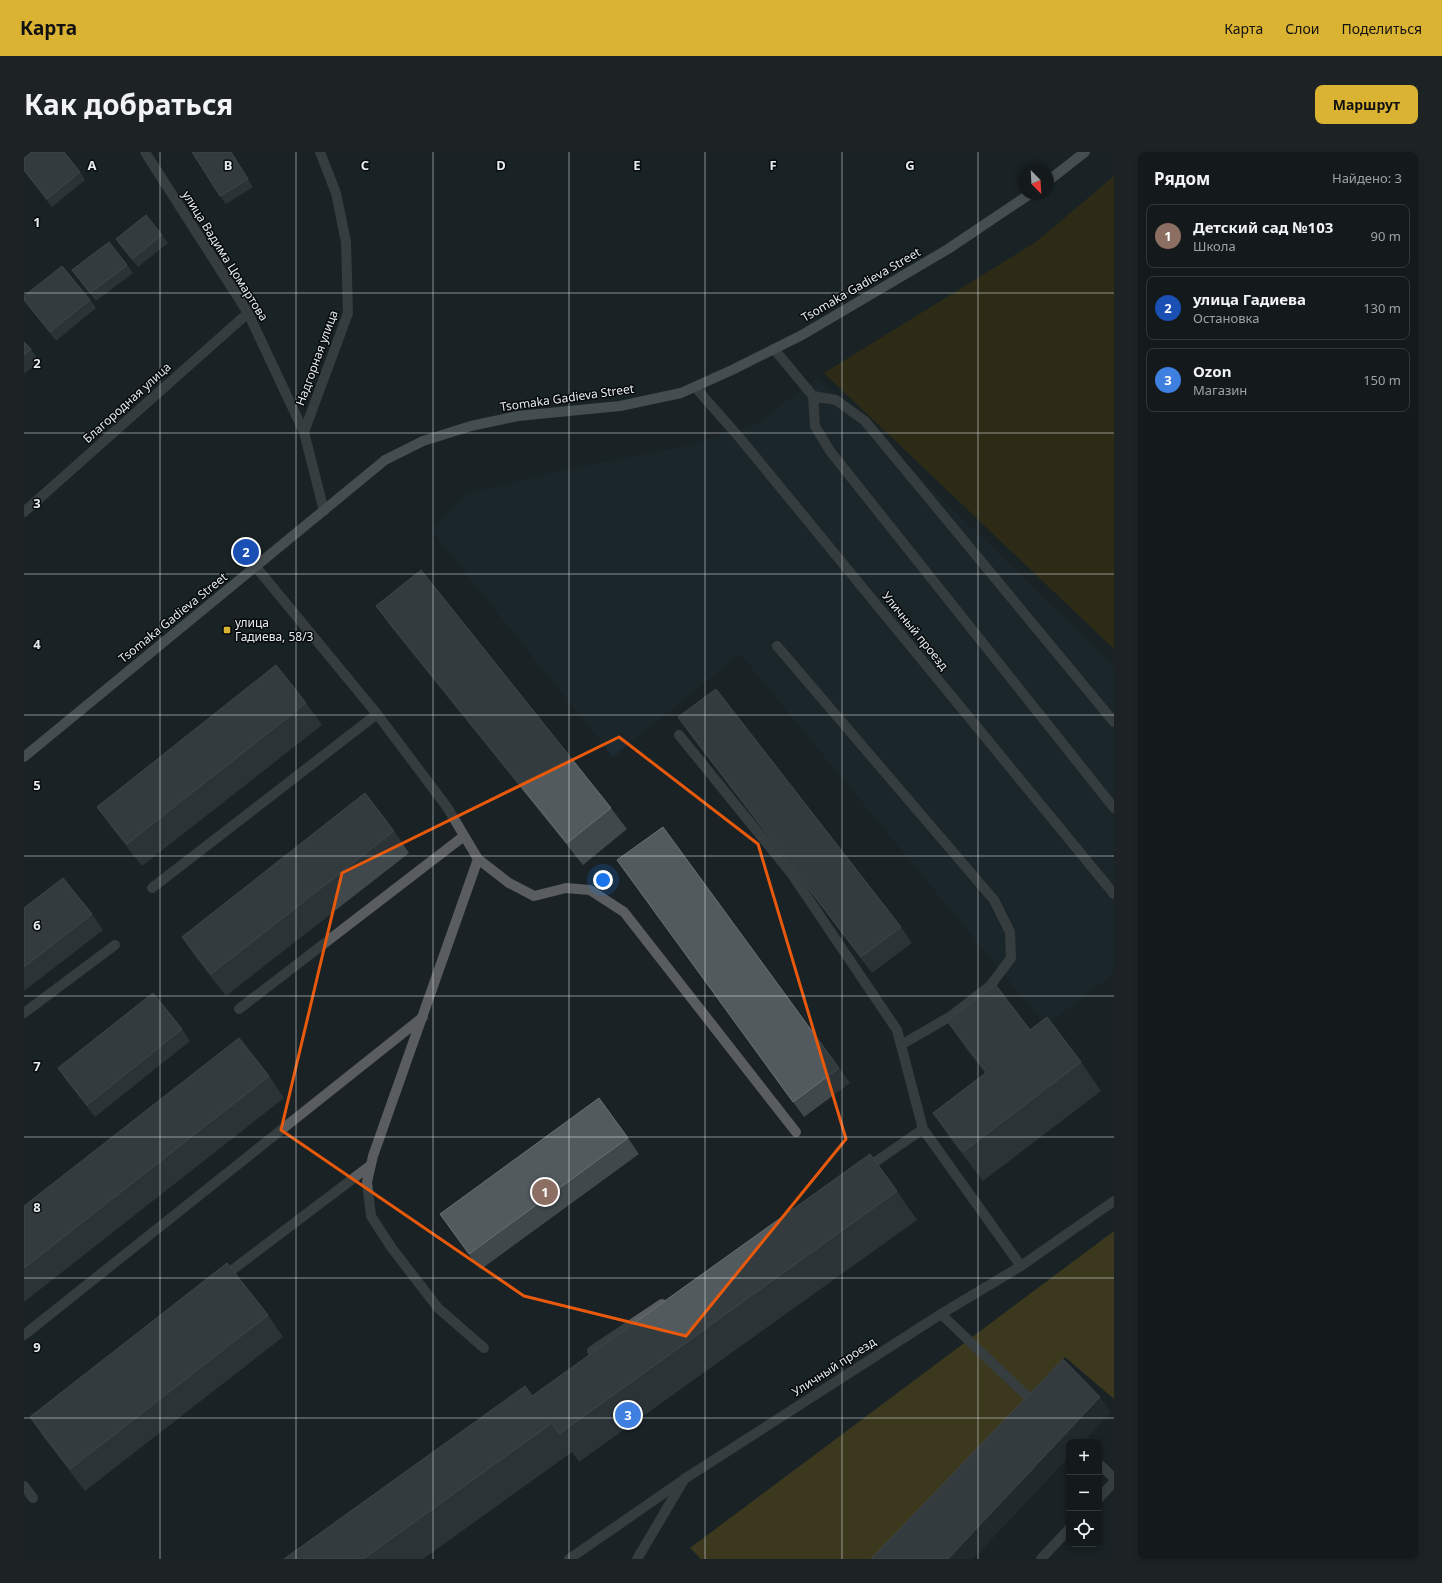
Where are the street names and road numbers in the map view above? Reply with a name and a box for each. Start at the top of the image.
street label: улица Вадима Цомартова [178,187,273,324]
street label: Tsomaka Gadieva Street [798,243,924,326]
street label: Надгорная улица [291,308,342,408]
street label: Благородная улица [79,358,174,447]
street label: Tsomaka Gadieva Street [499,380,636,415]
street label: Tsomaka Gadieva Street [115,568,231,667]
street label: Уличный проезд [878,588,953,674]
street label: Уличный проезд [788,1333,880,1400]

